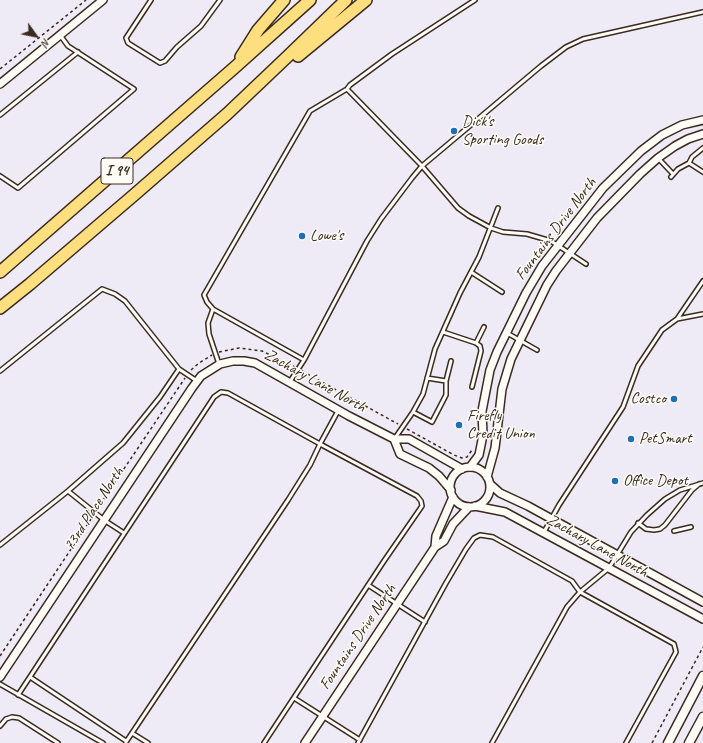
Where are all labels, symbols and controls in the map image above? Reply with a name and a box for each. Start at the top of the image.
north arrow [16,16,56,56]
text: N [38,36,54,49]
place label: Dick's Sporting Goods [462,112,543,150]
marker: Dick's Sporting Goods [449,126,459,136]
road number: I 94 [101,158,133,184]
street label: Fountains Drive North [511,174,601,284]
place label: Lowe's [310,226,343,246]
marker: Lowe's [297,231,307,241]
street label: Zachary Lane North [261,345,369,417]
place label: Costco [630,389,666,409]
marker: Costco [669,394,679,404]
place label: Firefly Credit Union [467,406,535,444]
marker: Firefly Credit Union [454,420,464,430]
place label: PetSmart [639,429,692,449]
marker: PetSmart [626,434,636,444]
street label: 73rd Place North [60,464,128,554]
place label: Office Depot [623,471,688,491]
marker: Office Depot [610,476,620,486]
street label: Zachary Lane North [543,510,651,582]
street label: Fountains Drive North [316,581,400,693]

